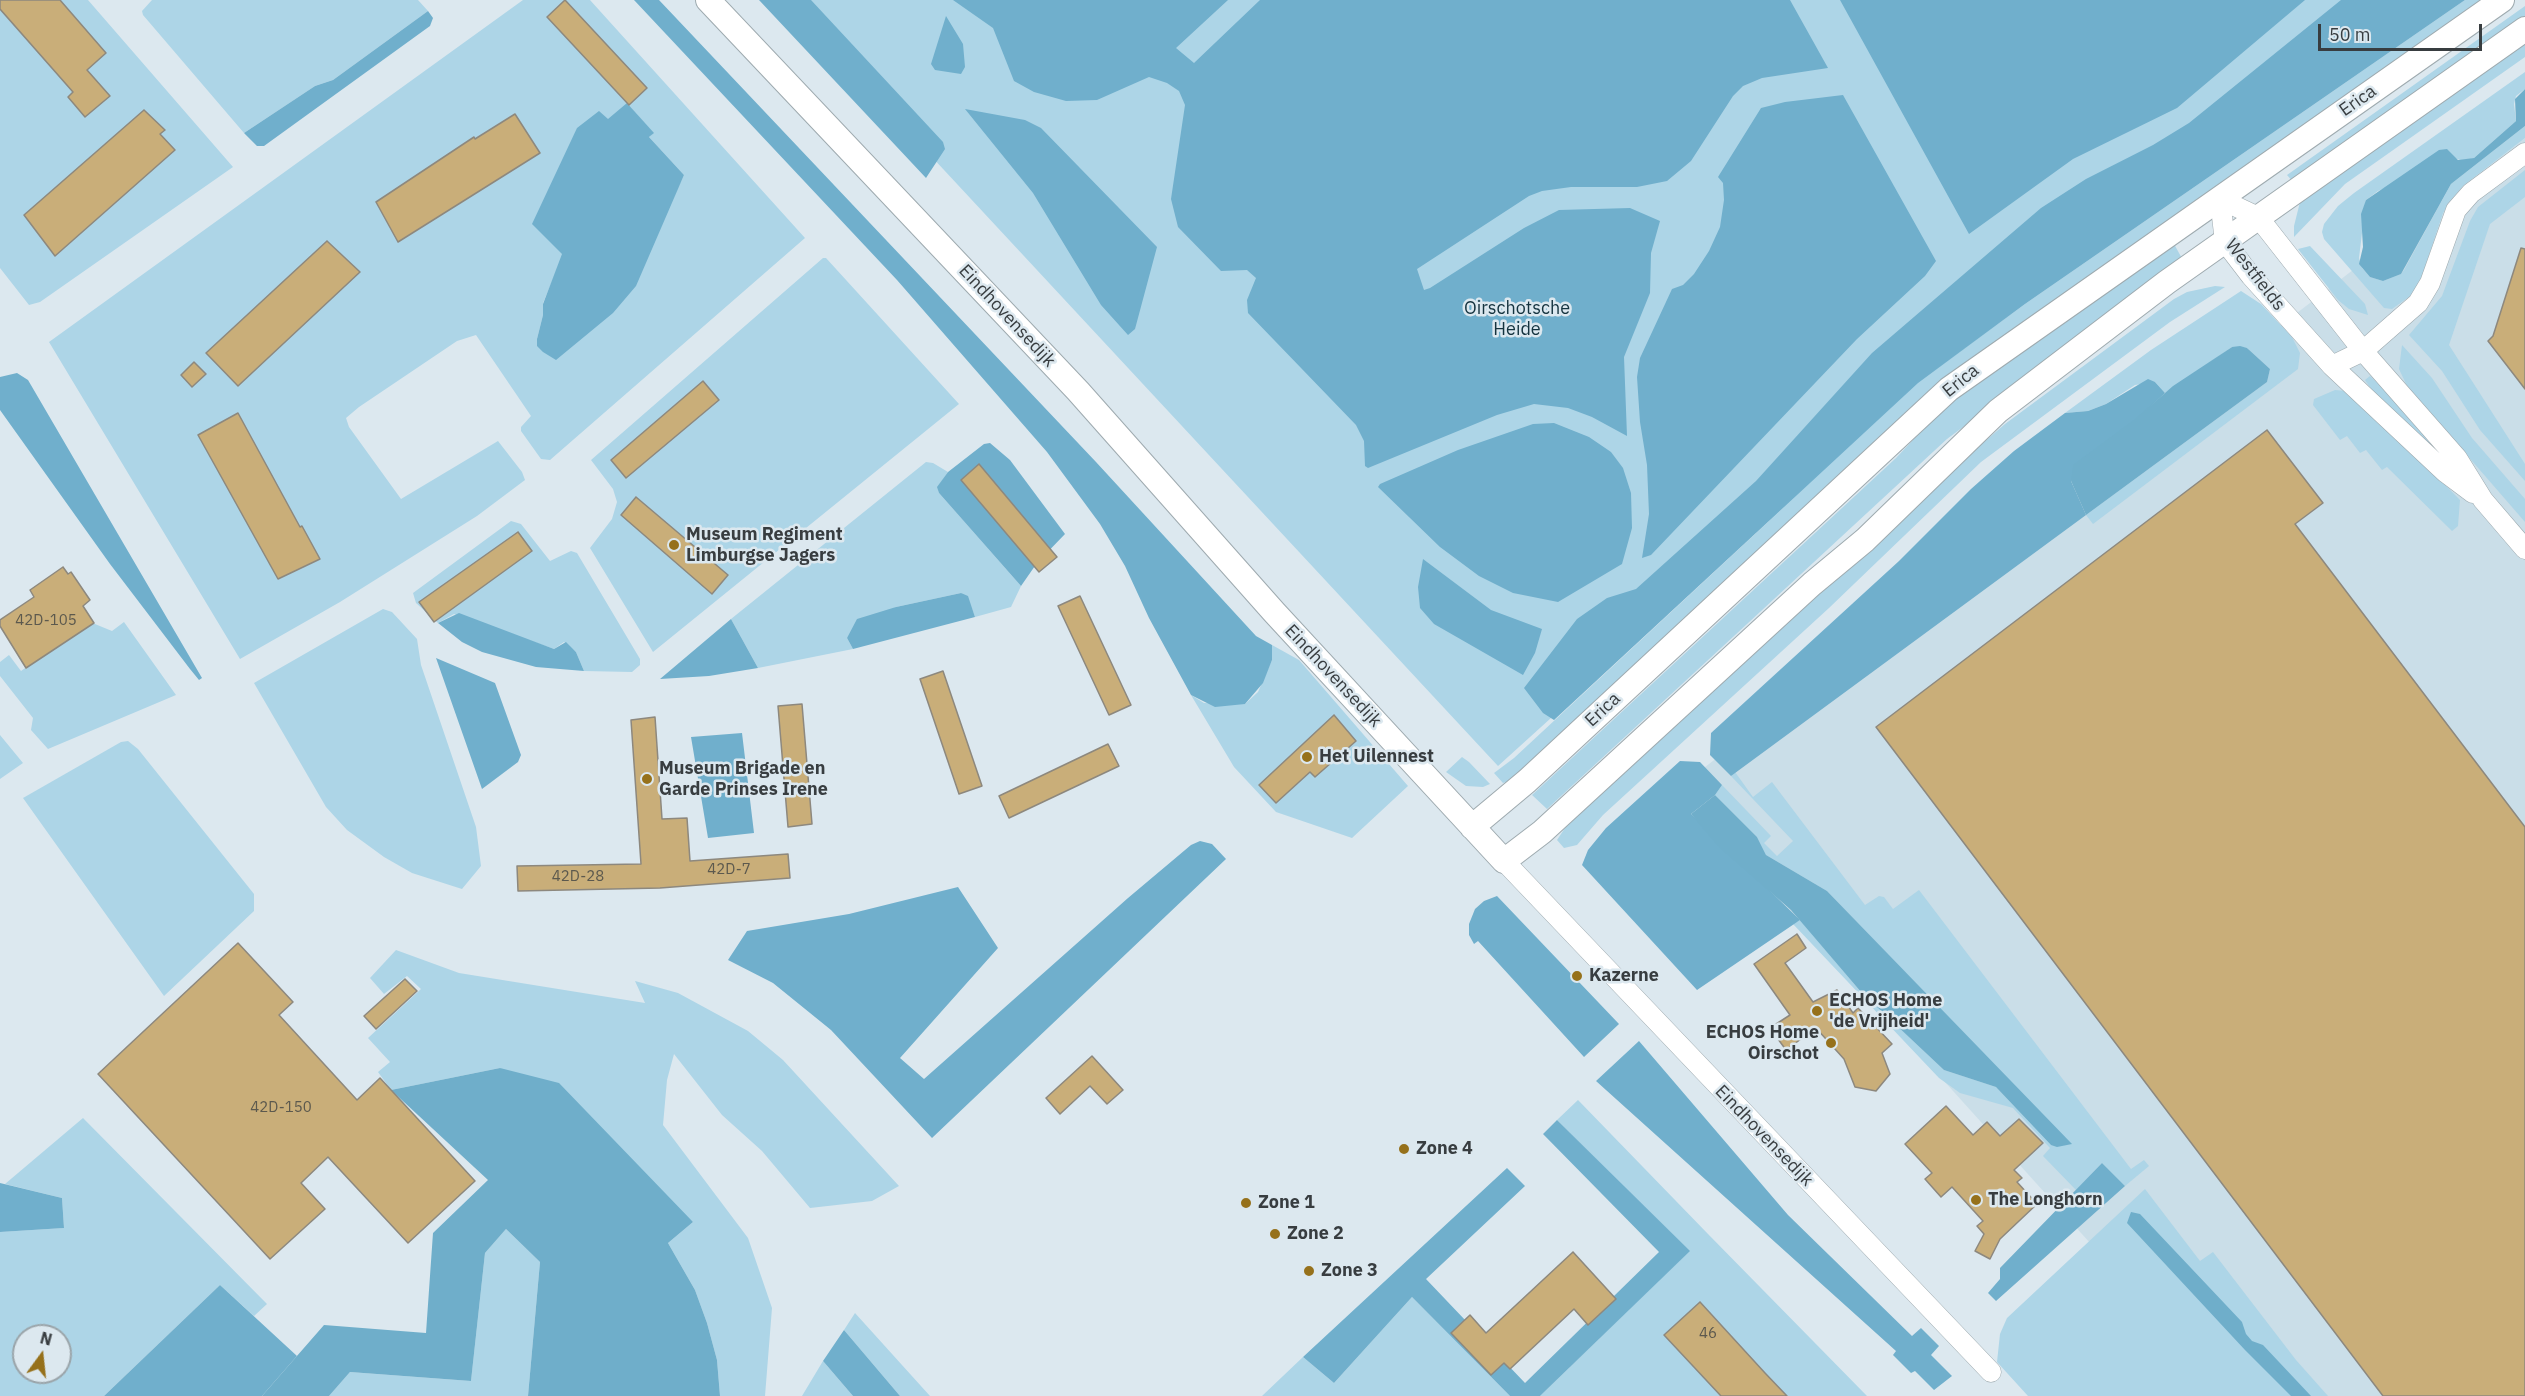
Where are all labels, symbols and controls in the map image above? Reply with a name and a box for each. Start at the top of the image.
scale bar [2321,12,2484,50]
text: 50 m [2329,23,2371,46]
street label: Erica [2335,81,2381,121]
street label: Westfields [2220,235,2290,315]
street label: Eindhovensedijk [954,260,1060,372]
park label: Oirschotsche Heide [1464,298,1570,340]
street label: Erica [1939,360,1983,402]
place label: Museum Regiment Limburgse Jagers [686,524,843,566]
marker: Museum Regiment Limburgse Jagers [667,538,681,552]
house number: 42D-105 [15,612,77,630]
street label: Eindhovensedijk [1280,620,1386,732]
street label: Erica [1581,688,1625,732]
place label: Het Uilennest [1319,746,1434,768]
marker: Het Uilennest [1300,750,1314,764]
place label: Museum Brigade en Garde Prinses Irene [659,758,828,800]
marker: Museum Brigade en Garde Prinses Irene [640,772,654,786]
house number: 42D-7 [707,861,751,879]
house number: 42D-28 [552,868,604,886]
place label: Kazerne [1589,965,1659,987]
marker: Kazerne [1570,969,1584,983]
place label: ECHOS Home 'de Vrijheid' [1829,990,1942,1032]
marker: ECHOS Home 'de Vrijheid' [1810,1004,1824,1018]
place label: ECHOS Home Oirschot [1706,1022,1819,1064]
marker: ECHOS Home Oirschot [1824,1036,1838,1050]
street label: Eindhovensedijk [1710,1081,1818,1191]
house number: 42D-150 [250,1099,312,1117]
place label: Zone 4 [1416,1138,1473,1160]
marker: Zone 4 [1397,1142,1411,1156]
place label: The Longhorn [1988,1189,2103,1211]
place label: Zone 1 [1258,1192,1315,1214]
marker: The Longhorn [1969,1193,1983,1207]
marker: Zone 1 [1239,1196,1253,1210]
place label: Zone 2 [1287,1223,1344,1245]
marker: Zone 2 [1268,1227,1282,1241]
place label: Zone 3 [1321,1260,1378,1282]
marker: Zone 3 [1302,1264,1316,1278]
north arrow [12,1324,72,1384]
house number: 46 [1699,1325,1717,1343]
text: N [38,1327,54,1350]

